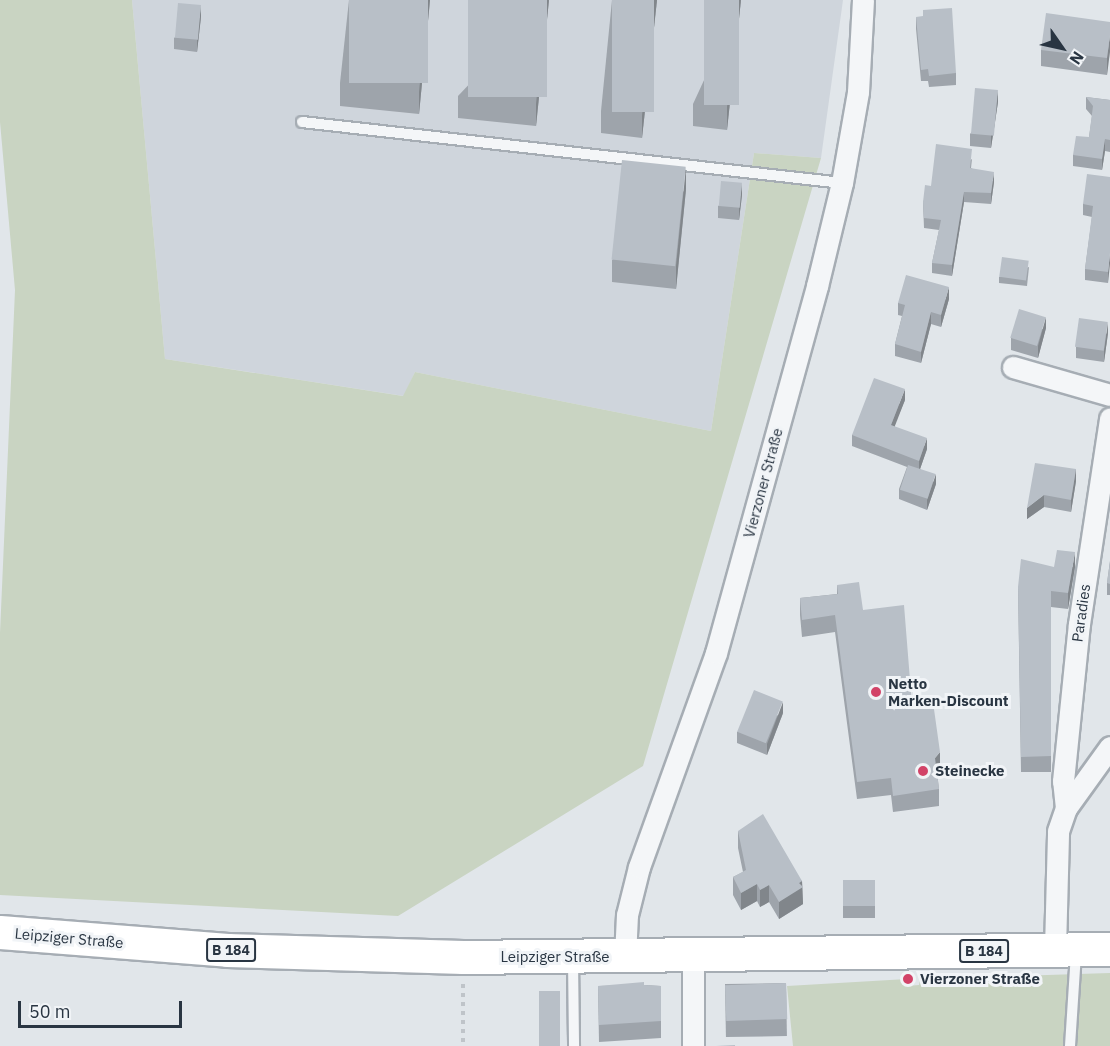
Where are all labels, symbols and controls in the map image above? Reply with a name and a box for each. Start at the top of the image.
north arrow [1032,18,1092,78]
text: N [1065,48,1088,68]
street label: Vierzoner Straße [740,426,786,540]
street label: Paradies [1068,583,1094,643]
place label: Netto Marken-Discount [888,674,1009,709]
marker: Netto Marken-Discount [869,685,883,699]
place label: Steinecke [935,762,1004,780]
marker: Steinecke [916,764,930,778]
street label: Leipziger Straße [14,924,124,952]
road number: B 184 [206,939,256,961]
road number: B 184 [958,940,1010,962]
street label: Leipziger Straße [500,948,610,966]
place label: Vierzoner Straße [920,970,1040,988]
marker: Vierzoner Straße [901,972,915,986]
scale bar [21,989,184,1027]
text: 50 m [29,1000,71,1023]

